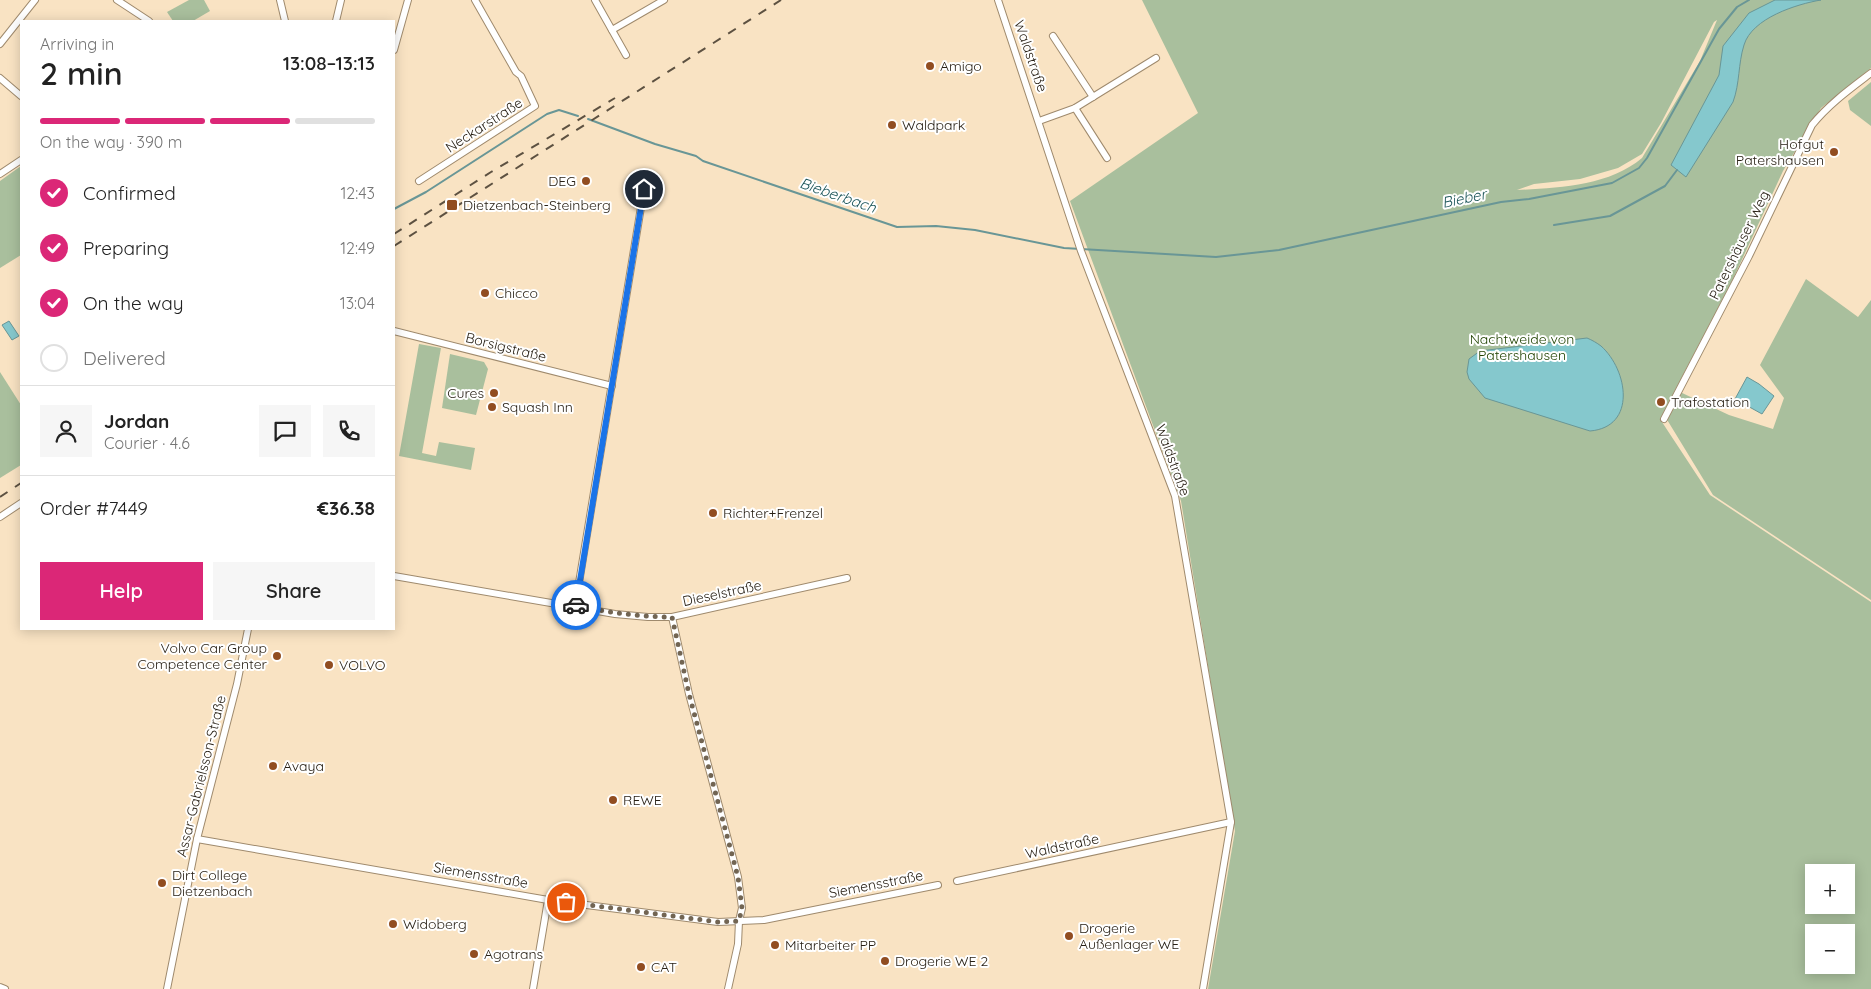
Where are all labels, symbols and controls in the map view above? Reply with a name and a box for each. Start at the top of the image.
street label: Waldstraße [1010,18,1052,94]
text: Arriving in [40,34,114,54]
text: 13:08–13:13 [283,51,375,75]
text: 2 min [40,53,123,93]
place label: Amigo [940,57,982,75]
marker: Amigo [924,60,936,72]
street label: Neckarstraße [442,93,526,157]
place label: Waldpark [902,116,965,134]
marker: Waldpark [886,119,898,131]
text: On the way · 390 m [40,132,182,152]
place label: Hofgut Patershausen [1736,135,1824,169]
marker: Hofgut Patershausen [1828,146,1840,158]
pin [623,168,665,210]
place label: DEG [548,172,576,190]
water label: Bieberbach [797,173,879,217]
marker: DEG [580,175,592,187]
icon: home [630,175,658,203]
icon: check [40,179,68,207]
text: Confirmed [83,181,176,205]
text: 12:43 [340,183,375,203]
water label: Bieber [1440,184,1490,212]
street label: Patershäuser Weg [1705,188,1773,302]
place label: Dietzenbach-Steinberg [463,196,611,214]
marker: Dietzenbach-Steinberg [445,198,459,212]
icon: check [40,234,68,262]
text: Preparing [83,236,169,260]
text: 12:49 [340,238,375,258]
place label: Chicco [495,284,538,302]
marker: Chicco [479,287,491,299]
icon: check [40,289,68,317]
text: On the way [83,291,184,315]
text: 13:04 [340,293,375,313]
street label: Borsigstraße [464,328,548,366]
park label: Nachtweide von Patershausen [1470,330,1574,364]
text: Delivered [83,346,166,370]
place label: Cures [447,384,484,402]
marker: Cures [488,387,500,399]
place label: Trafostation [1671,393,1749,411]
marker: Trafostation [1655,396,1667,408]
place label: Squash Inn [502,398,573,416]
marker: Squash Inn [486,401,498,413]
button: person [40,405,92,457]
button: chat [259,405,311,457]
button: phone [323,405,375,457]
text: Jordan [104,409,169,433]
street label: Waldstraße [1152,422,1194,498]
text: Courier · 4.6 [104,433,190,453]
text: Order #7449 [40,496,148,520]
text: €36.38 [317,496,375,520]
place label: Richter+Frenzel [723,504,823,522]
marker: Richter+Frenzel [707,507,719,519]
button: Help [40,562,203,620]
button: Share [213,562,375,620]
street label: Dieselstraße [681,576,763,610]
courier [551,580,601,630]
icon: car [562,591,590,619]
place label: Volvo Car Group Competence Center [137,639,268,673]
marker: Volvo Car Group Competence Center [271,650,283,662]
place label: VOLVO [339,656,386,674]
marker: VOLVO [323,659,335,671]
street label: Assar-Gabrielsson-Straße [172,693,230,859]
place label: Avaya [283,757,324,775]
marker: Avaya [267,760,279,772]
place label: REWE [623,791,662,809]
marker: REWE [607,794,619,806]
street label: Waldstraße [1024,829,1101,863]
street label: Siemensstraße [432,858,530,892]
map controls [1805,864,1855,974]
button: + [1805,864,1855,914]
place label: Dirt College Dietzenbach [172,866,252,900]
street label: Siemensstraße [827,866,925,902]
marker: Dirt College Dietzenbach [156,877,168,889]
pin [545,881,587,923]
icon: bag [552,888,580,916]
place label: Widoberg [403,915,467,933]
marker: Widoberg [387,918,399,930]
place label: Drogerie Außenlager WE [1079,919,1179,953]
button: − [1805,924,1855,974]
marker: Drogerie Außenlager WE [1063,930,1075,942]
place label: Mitarbeiter PP [785,936,876,954]
marker: Mitarbeiter PP [769,939,781,951]
place label: Agotrans [484,945,543,963]
marker: Agotrans [468,948,480,960]
place label: Drogerie WE 2 [895,952,988,970]
marker: Drogerie WE 2 [879,955,891,967]
place label: CAT [651,958,677,976]
marker: CAT [635,961,647,973]

